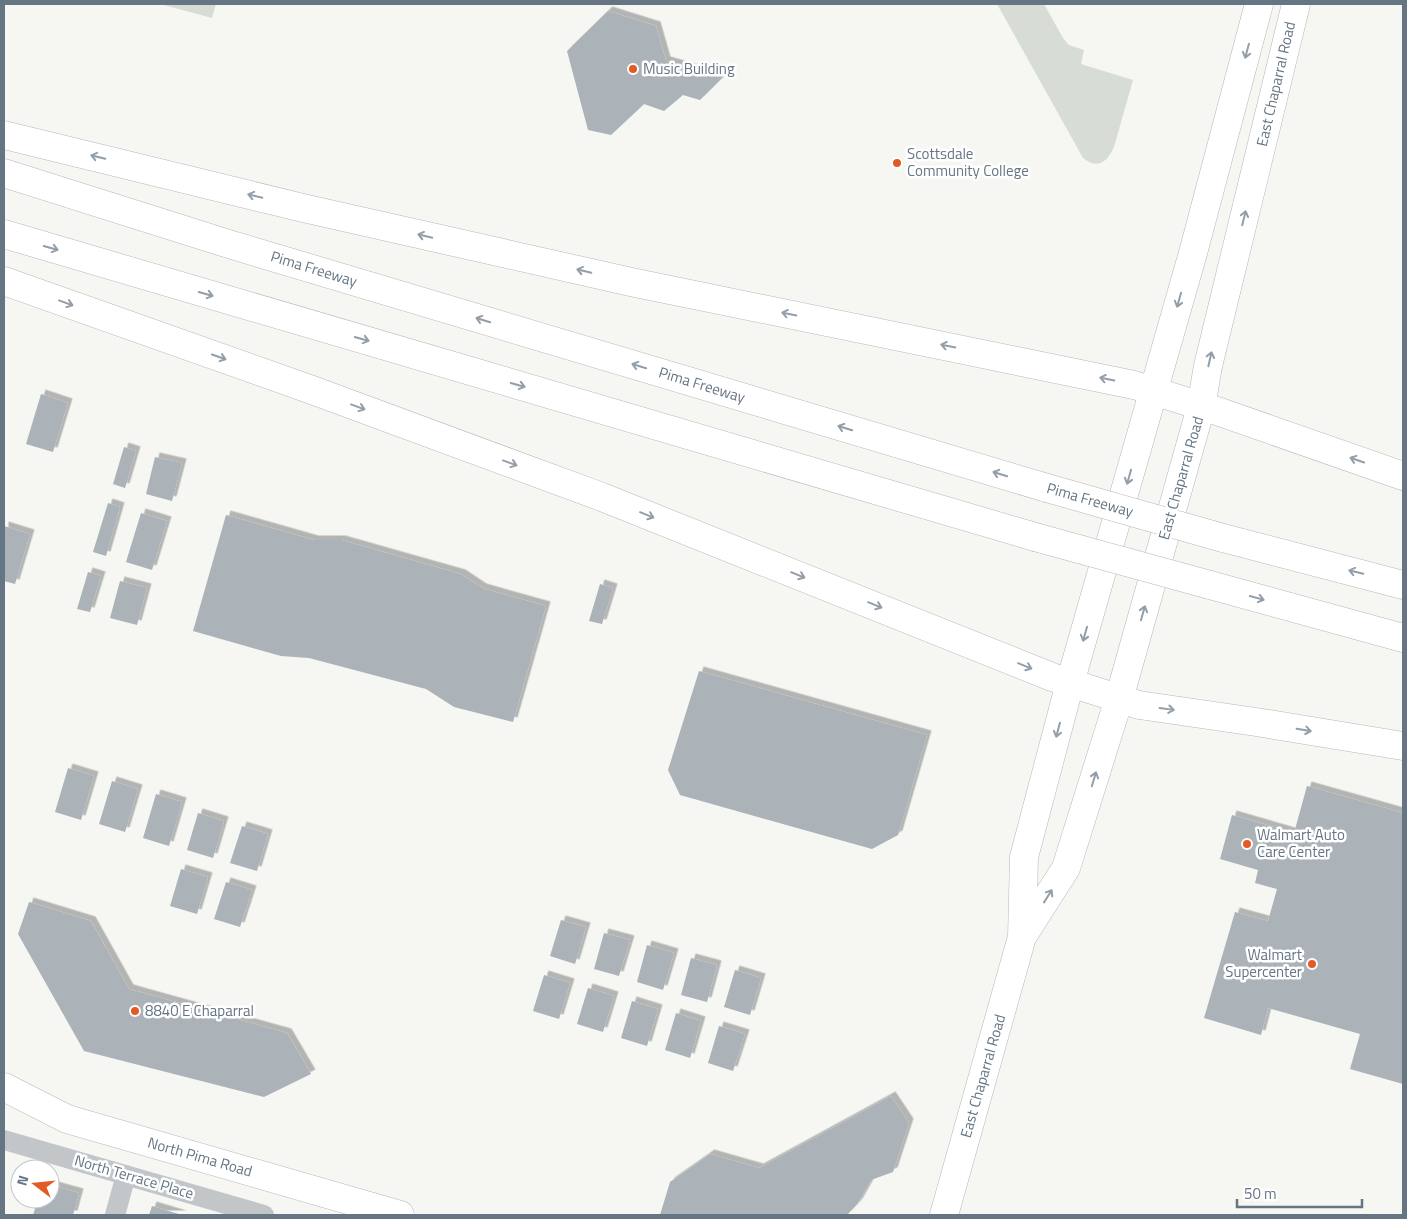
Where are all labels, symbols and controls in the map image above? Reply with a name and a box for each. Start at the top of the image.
street label: East Chaparral Road [1250,19,1301,149]
one-way arrow [1241,42,1251,58]
place label: Music Building [643,57,735,80]
marker: Music Building [627,63,639,75]
place label: Scottsdale Community College [907,142,1029,182]
one-way arrow [90,152,106,161]
marker: Scottsdale Community College [891,157,903,169]
one-way arrow [248,191,264,200]
one-way arrow [1240,210,1249,226]
one-way arrow [418,230,434,240]
one-way arrow [42,244,58,253]
street label: Pima Freeway [268,244,360,293]
one-way arrow [576,266,592,275]
one-way arrow [198,289,214,299]
one-way arrow [1174,292,1184,308]
one-way arrow [58,299,73,308]
one-way arrow [781,309,797,318]
one-way arrow [475,314,491,324]
one-way arrow [354,335,370,345]
one-way arrow [940,341,956,351]
one-way arrow [1206,351,1215,367]
one-way arrow [211,353,227,362]
street label: Pima Freeway [656,360,748,409]
one-way arrow [631,361,647,371]
one-way arrow [1099,374,1115,384]
one-way arrow [510,381,526,390]
one-way arrow [349,403,365,412]
street label: East Chaparral Road [1152,413,1209,542]
one-way arrow [837,422,853,432]
one-way arrow [1350,455,1366,464]
one-way arrow [502,459,517,468]
one-way arrow [993,469,1009,479]
one-way arrow [1124,469,1134,485]
street label: Pima Freeway [1044,476,1136,523]
one-way arrow [639,511,654,520]
one-way arrow [1349,567,1365,577]
one-way arrow [790,571,805,580]
one-way arrow [1249,594,1265,603]
one-way arrow [867,601,882,611]
one-way arrow [1139,605,1149,621]
one-way arrow [1079,625,1089,641]
one-way arrow [1017,662,1033,671]
one-way arrow [1158,704,1174,714]
one-way arrow [1053,722,1062,738]
one-way arrow [1296,725,1312,735]
one-way arrow [1090,772,1099,788]
place label: Walmart Auto Care Center [1257,823,1345,863]
marker: Walmart Auto Care Center [1241,838,1253,850]
one-way arrow [1044,889,1054,903]
place label: Walmart Supercenter [1225,943,1303,983]
marker: Walmart Supercenter [1306,958,1318,970]
place label: 8840 E Chaparral [145,999,254,1022]
marker: 8840 E Chaparral [129,1005,141,1017]
street label: East Chaparral Road [954,1011,1011,1140]
street label: North Pima Road [145,1131,255,1182]
street label: North Terrace Place [72,1149,196,1205]
north arrow [10,1159,60,1209]
text: N [11,1173,33,1188]
scale bar [1237,1176,1362,1208]
text: 50 m [1244,1182,1277,1205]

